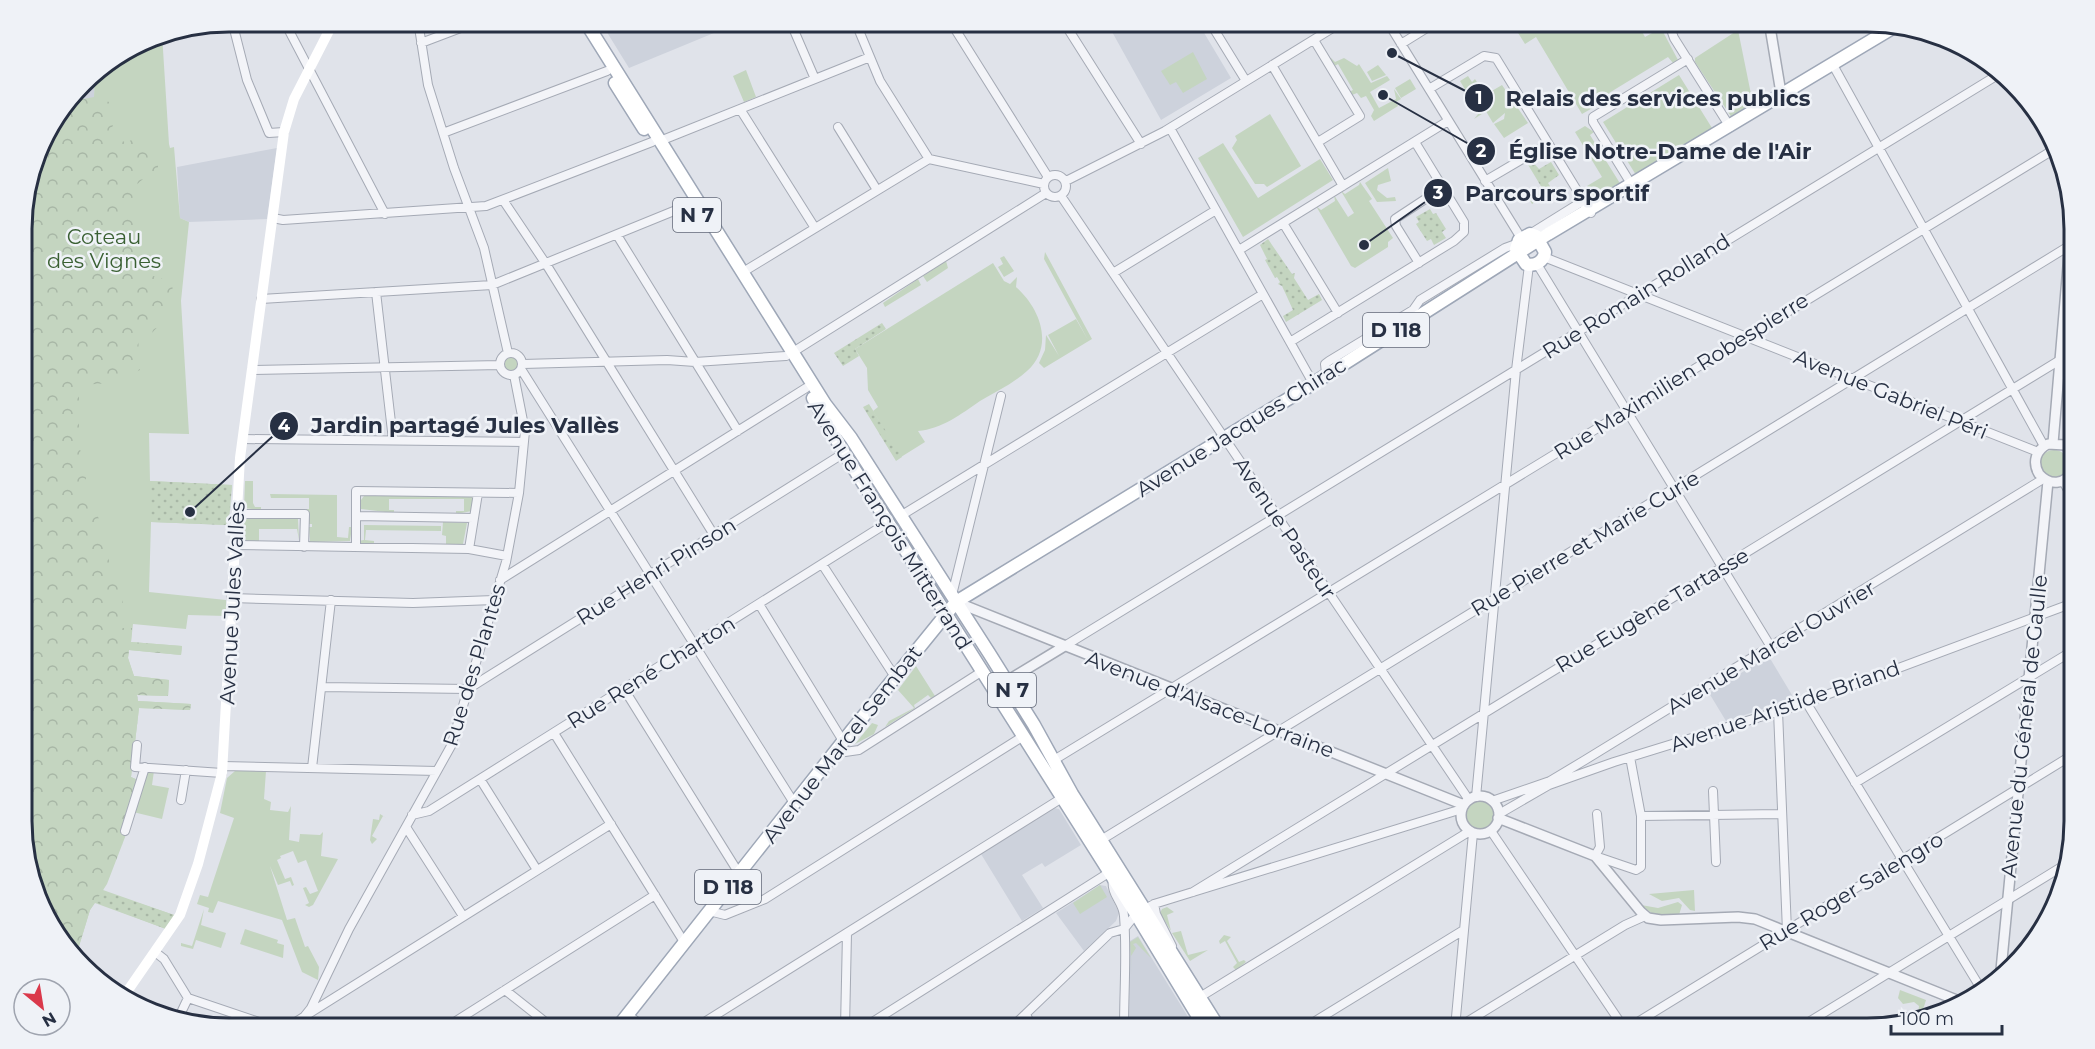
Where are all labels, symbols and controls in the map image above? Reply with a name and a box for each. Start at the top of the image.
callout: Relais des services publics [1464,78,1823,118]
text: Relais des services publics [1506,85,1811,112]
text: 1 [1475,87,1483,109]
callout: Église Notre-Dame de l'Air [1466,131,1823,171]
text: Église Notre-Dame de l'Air [1509,138,1811,165]
text: 2 [1476,140,1487,162]
callout: Parcours sportif [1423,173,1661,213]
text: Parcours sportif [1465,180,1651,207]
text: 3 [1432,182,1444,204]
road number: N 7 [673,198,721,232]
park label: Coteau des Vignes [47,224,161,273]
street label: Rue Romain Rolland [1538,228,1734,364]
street label: Rue Maximilien Robespierre [1549,287,1813,465]
road number: D 118 [1363,313,1429,347]
street label: Avenue Gabriel Péri [1790,344,1992,444]
street label: Avenue Jacques Chirac [1132,352,1350,502]
street label: Avenue François Mitterrand [803,396,977,654]
callout: Jardin partagé Jules Vallès [269,406,631,446]
text: Jardin partagé Jules Vallès [310,412,619,439]
text: 4 [278,415,291,437]
street label: Avenue Pasteur [1228,452,1342,604]
street label: Rue Pierre et Marie Curie [1466,465,1704,621]
street label: Avenue Jules Vallès [214,501,250,705]
street label: Rue Henri Pinson [572,512,740,630]
street label: Rue Eugène Tartasse [1551,542,1753,678]
street label: Avenue du Général de Gaulle [1996,573,2052,879]
street label: Avenue Marcel Ouvrier [1662,575,1880,719]
street label: Rue des Plantes [437,581,511,749]
street label: Rue René Charton [562,610,740,734]
street label: Avenue Marcel Sembat [757,640,927,848]
street label: Avenue d'Alsace-Lorraine [1082,645,1338,763]
street label: Avenue Aristide Briand [1667,655,1903,757]
road number: N 7 [988,673,1036,707]
street label: Rue Roger Salengro [1754,826,1948,956]
road number: D 118 [695,870,761,904]
north arrow [12,977,72,1037]
scale bar [1891,998,2002,1036]
text: N [39,1008,60,1031]
text: 100 m [1900,1008,1954,1030]

